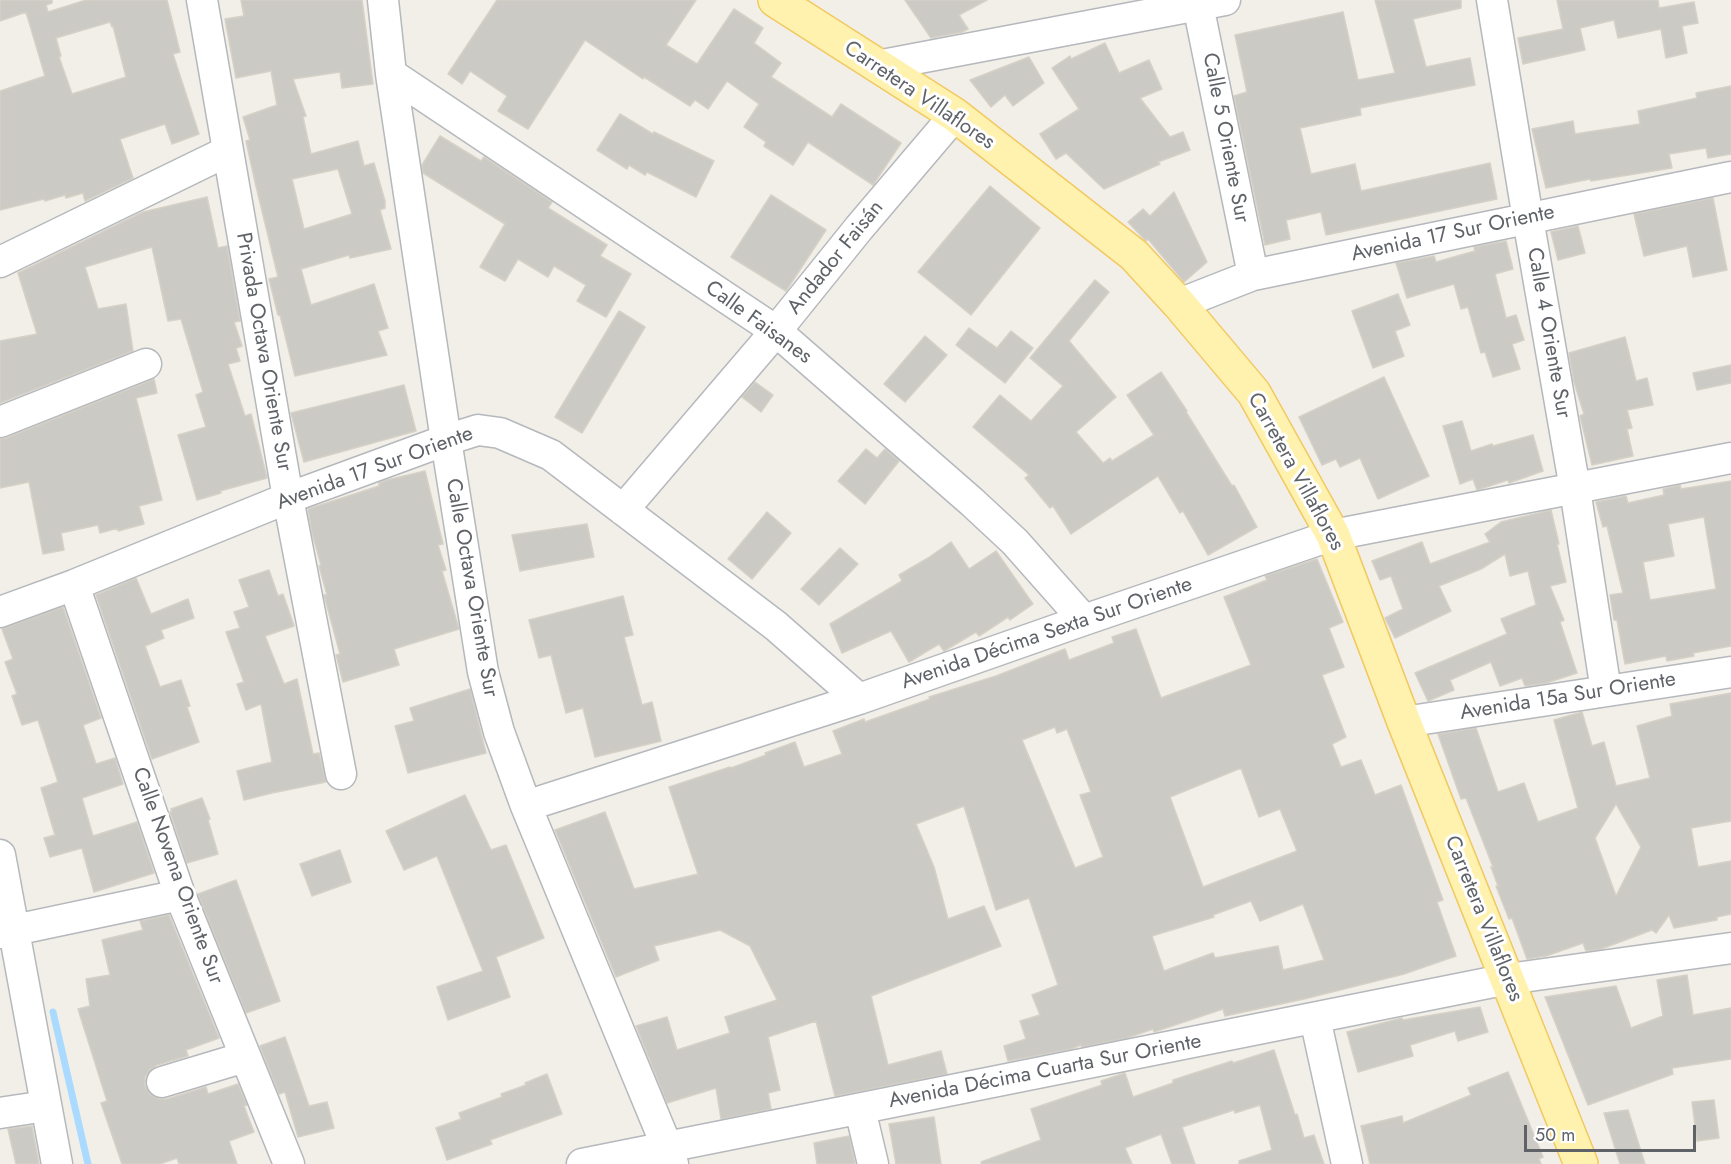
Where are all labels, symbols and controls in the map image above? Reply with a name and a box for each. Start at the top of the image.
street label: Carretera Villaflores [839,36,999,156]
street label: Calle 5 Oriente Sur [1196,51,1254,225]
street label: Andador Faisán [782,196,890,320]
street label: Avenida 17 Sur Oriente [1349,200,1557,268]
street label: Privada Octava Oriente Sur [230,231,296,473]
street label: Calle 4 Oriente Sur [1521,246,1575,420]
street label: Calle Faisanes [700,276,816,370]
street label: Carretera Villaflores [1241,389,1349,555]
street label: Avenida 17 Sur Oriente [273,422,477,516]
street label: Calle Octava Oriente Sur [439,477,503,699]
street label: Avenida Décima Sexta Sur Oriente [898,572,1196,696]
street label: Avenida 15a Sur Oriente [1458,667,1678,727]
street label: Calle Novena Oriente Sur [126,764,228,988]
street label: Carretera Villaflores [1438,833,1528,1005]
street label: Avenida Décima Cuarta Sur Oriente [887,1029,1203,1115]
scale bar [1527,1113,1700,1151]
text: 50 m [1535,1122,1575,1148]

